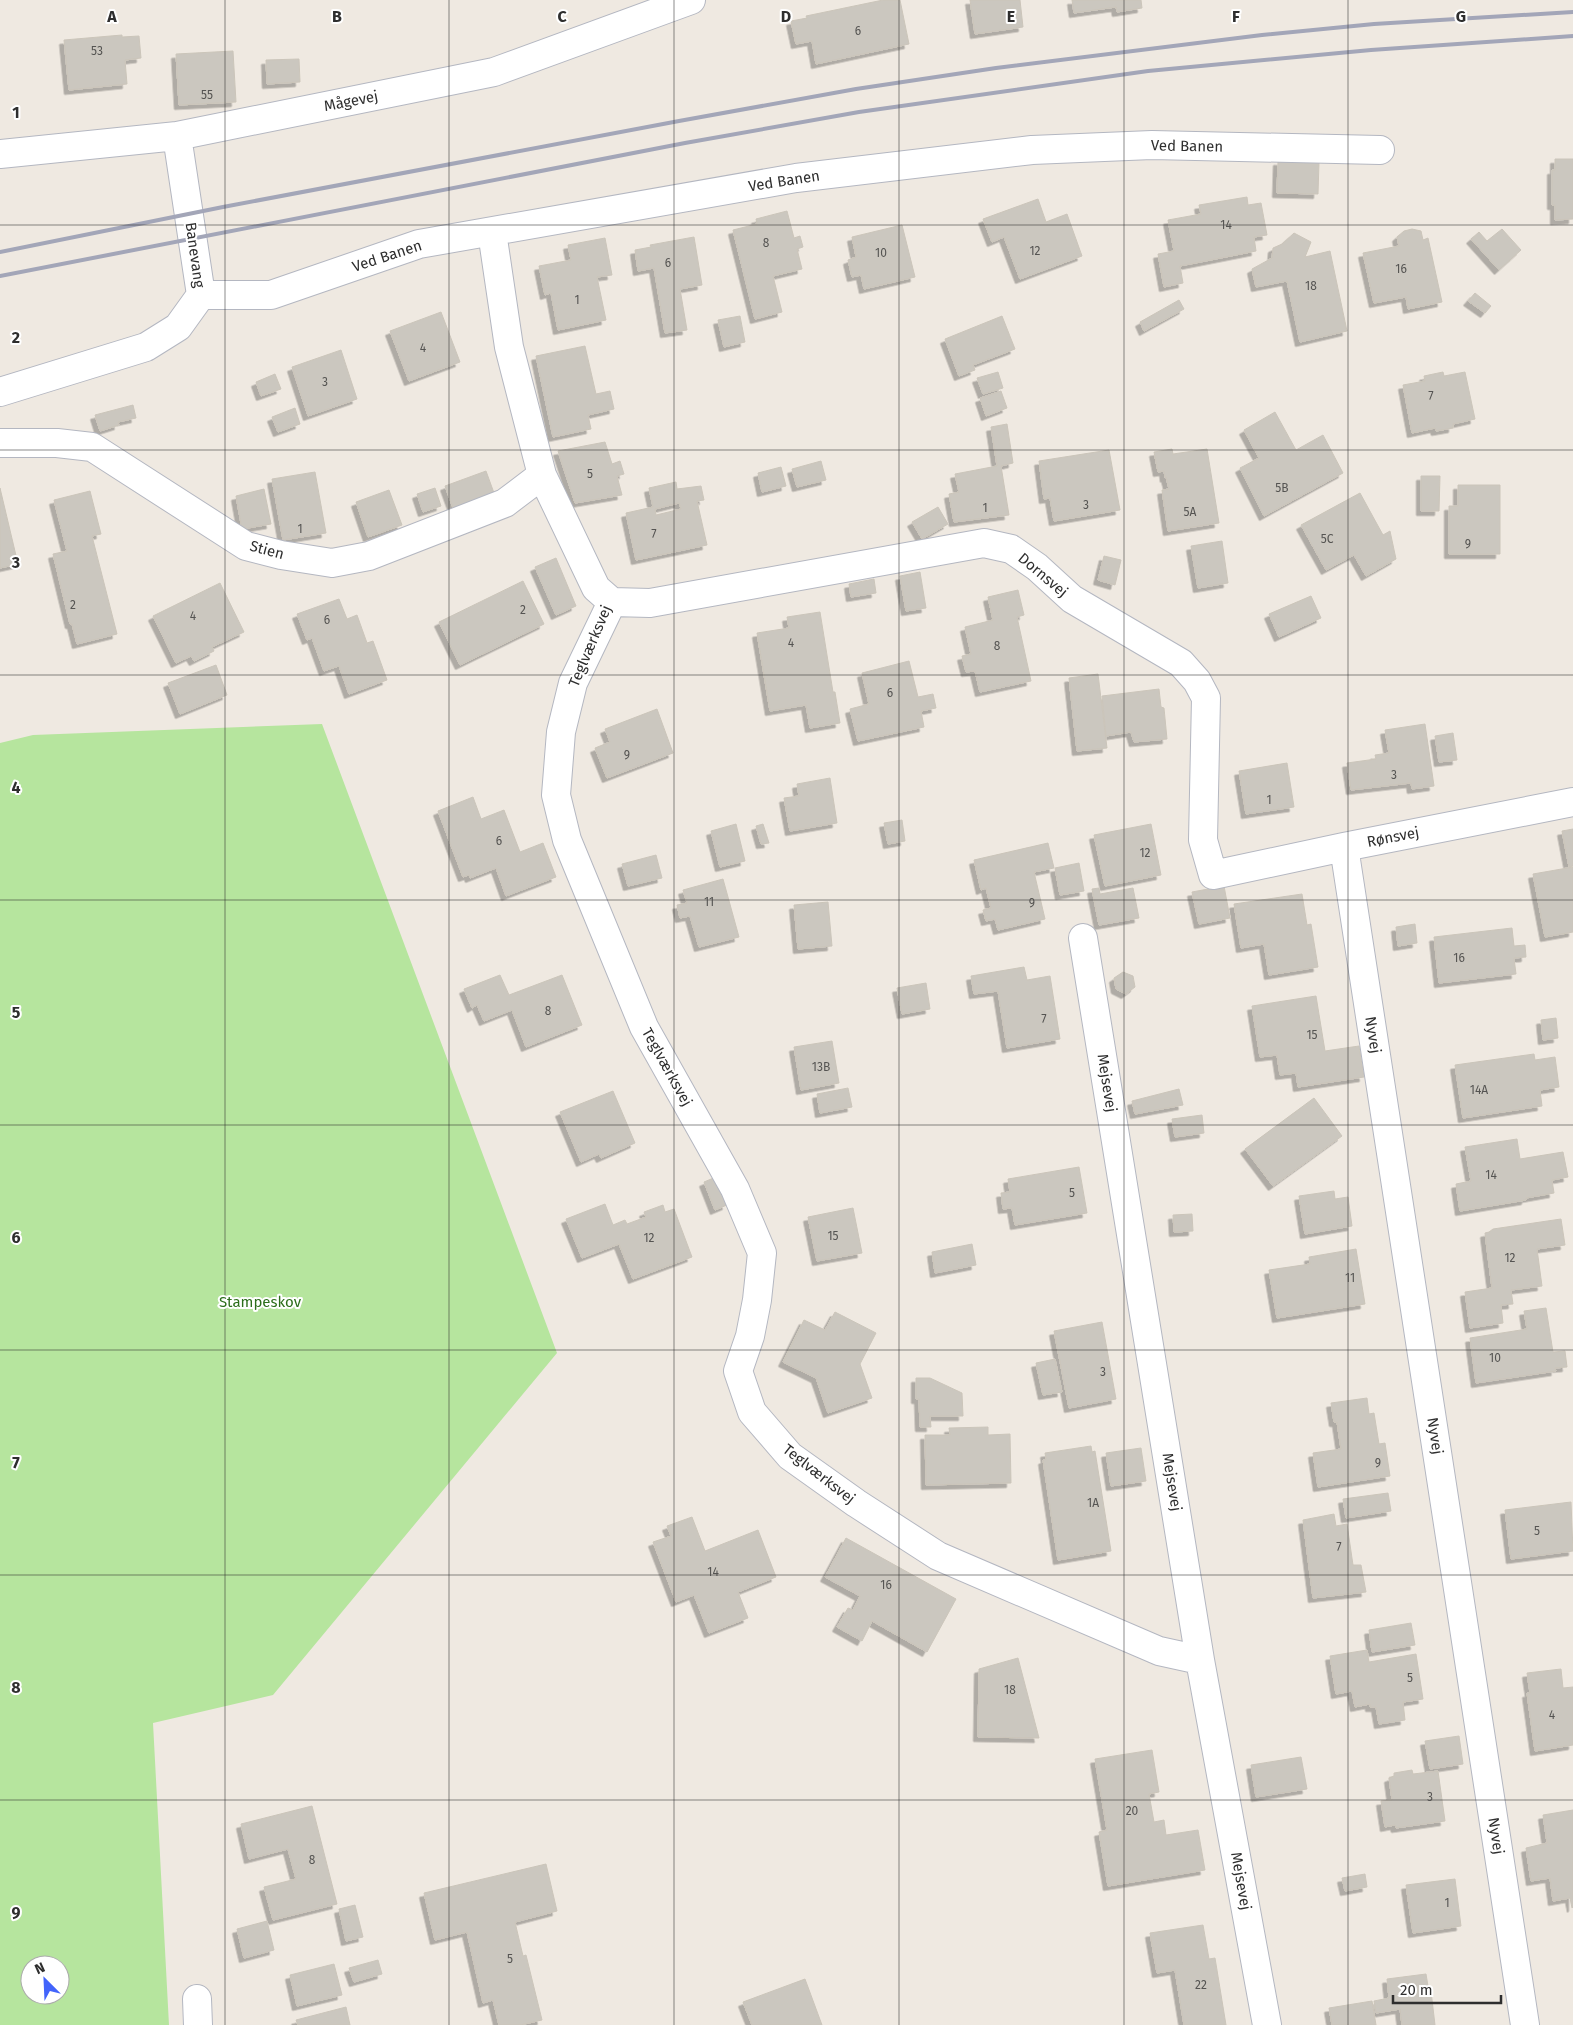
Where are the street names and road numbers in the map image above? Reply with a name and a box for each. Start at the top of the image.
street label: Mågevej [322,87,380,115]
street label: Ved Banen [1151,136,1223,156]
street label: Ved Banen [747,166,821,196]
street label: Banevang [181,221,209,289]
street label: Ved Banen [350,236,424,276]
street label: Stien [248,537,286,563]
street label: Dornsvej [1014,549,1072,601]
street label: Teglværksvej [565,602,615,690]
street label: Rønsvej [1365,823,1421,851]
street label: Nyvej [1361,1015,1385,1055]
street label: Teglværksvej [638,1025,696,1109]
street label: Mejsevej [1094,1053,1120,1113]
street label: Nyvej [1423,1416,1447,1456]
street label: Teglværksvej [779,1440,859,1508]
street label: Mejsevej [1159,1452,1185,1512]
street label: Nyvej [1484,1816,1508,1856]
street label: Mejsevej [1227,1850,1255,1912]

